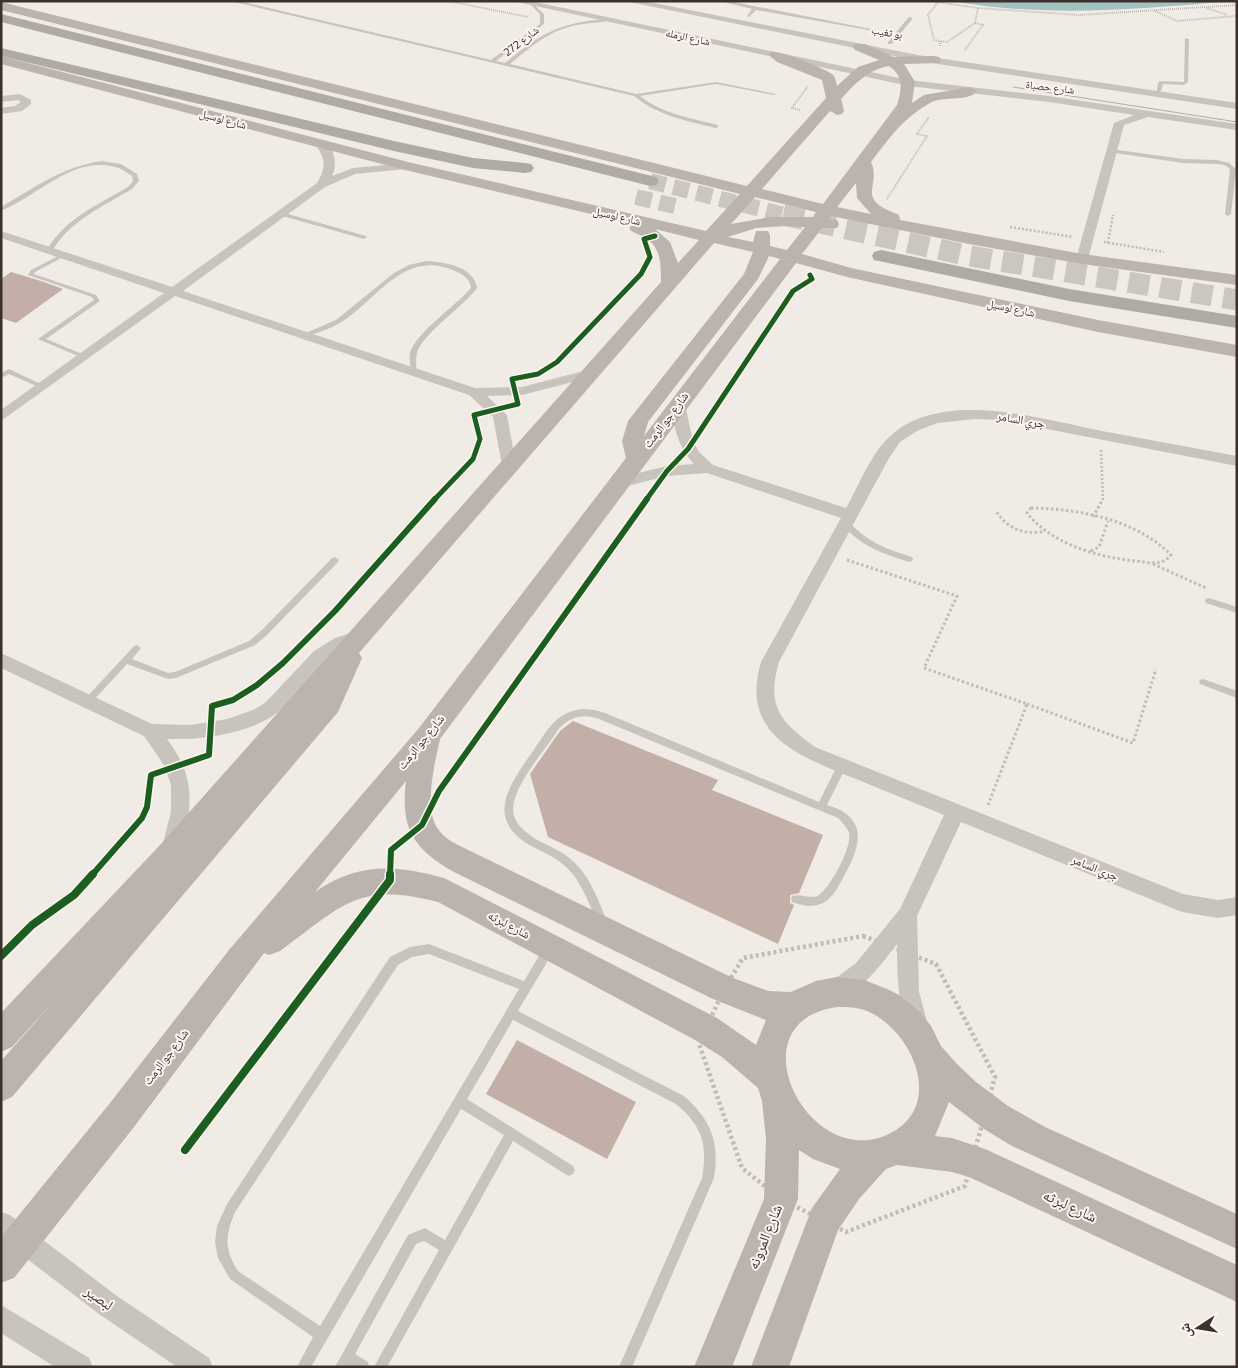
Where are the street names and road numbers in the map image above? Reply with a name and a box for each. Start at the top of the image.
street label: بو ثغيب [870,22,904,41]
street label: شارع 272 [501,23,541,59]
street label: شارع الرمله [664,25,712,49]
street label: شارع حصباة [1025,77,1075,97]
street label: شارع لوسيل [198,106,248,132]
street label: شارع لوسيل [592,204,642,228]
street label: شارع لوسيل [986,296,1036,320]
street label: شارع جو الرمث [640,389,692,451]
street label: جري السامر [994,408,1047,434]
street label: شارع جو الرمث [394,711,448,773]
street label: جري السامر [1068,851,1121,887]
street label: شارع لبرثه [485,907,533,943]
street label: شارع جو الرمث [140,1026,192,1088]
street label: شارع لبرثه [1040,1185,1100,1227]
street label: شارع المرونه [743,1201,787,1272]
street label: لبصير [80,1280,117,1314]

